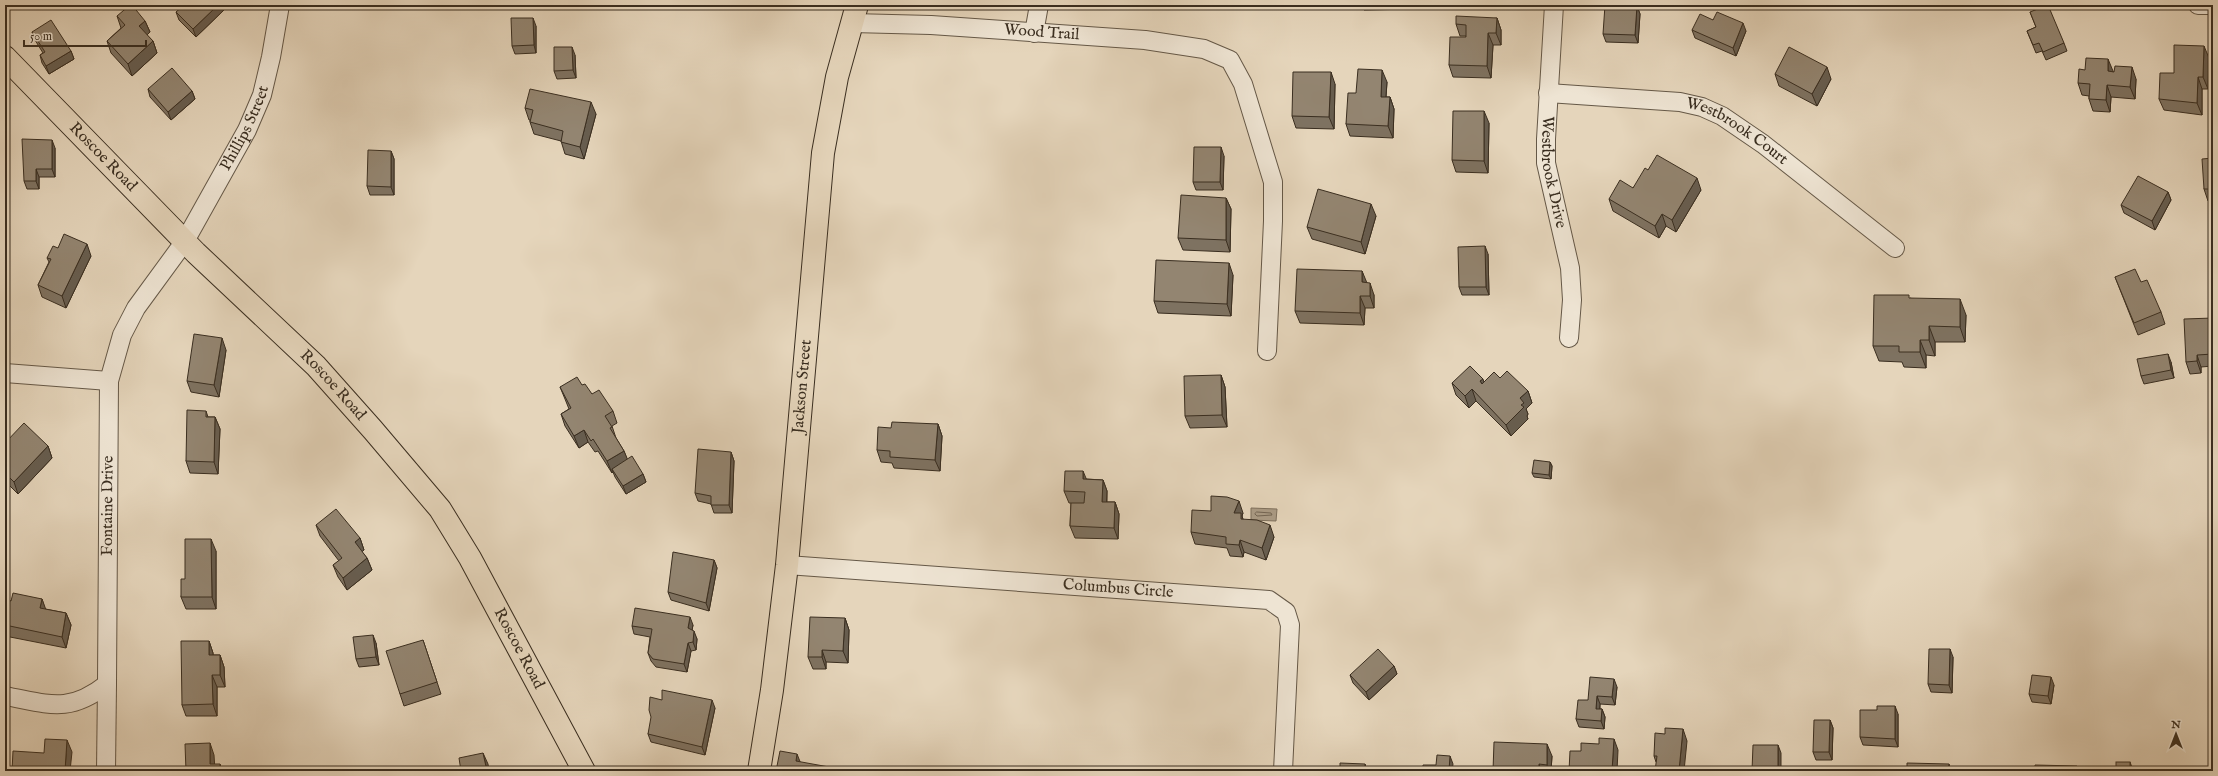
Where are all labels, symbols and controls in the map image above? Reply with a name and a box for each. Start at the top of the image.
street label: Wood Trail [1003,20,1081,45]
scale bar [24,22,146,48]
text: 50 m [30,29,52,44]
street label: Phillips Street [216,83,274,175]
street label: Westbrook Court [1684,94,1792,170]
street label: Westbrook Drive [1536,115,1571,230]
street label: Roscoe Road [65,118,141,196]
street label: Jackson Street [788,338,817,437]
street label: Roscoe Road [295,346,370,425]
street label: Fontaine Drive [98,455,119,556]
street label: Columbus Circle [1062,575,1174,603]
street label: Roscoe Road [489,605,548,693]
north arrow [2156,714,2196,754]
text: N [2170,718,2181,732]

